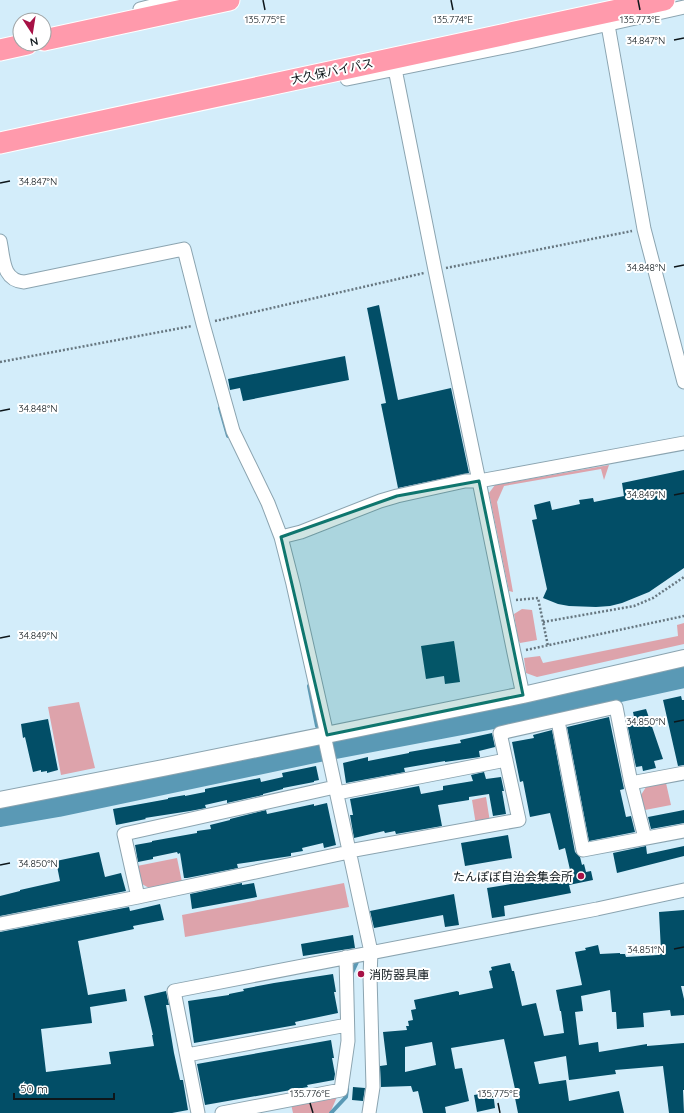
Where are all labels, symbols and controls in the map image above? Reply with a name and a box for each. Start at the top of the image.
north arrow [12,12,52,52]
text: 135.775°E [245,13,286,26]
text: 135.774°E [433,13,473,26]
text: 135.773°E [620,13,661,26]
text: N [29,34,39,49]
text: 34.847°N [627,34,665,47]
street label: 大久保バイパス [289,55,375,87]
text: 34.847°N [19,175,57,188]
text: 34.848°N [627,261,666,274]
text: 34.848°N [19,402,58,415]
text: 34.849°N [627,488,665,501]
text: 34.849°N [19,629,57,642]
text: 34.850°N [626,715,666,728]
text: 34.850°N [18,857,58,870]
place label: たんぽぽ自治会集会所 [453,869,573,884]
marker: たんぽぽ自治会集会所 [576,871,586,881]
text: 34.851°N [627,943,665,956]
place label: 消防器具庫 [369,967,429,982]
marker: 消防器具庫 [356,969,366,979]
scale bar [14,1075,114,1101]
text: 50 m [20,1081,48,1096]
text: 135.776°E [290,1087,330,1100]
text: 135.775°E [478,1087,519,1100]

